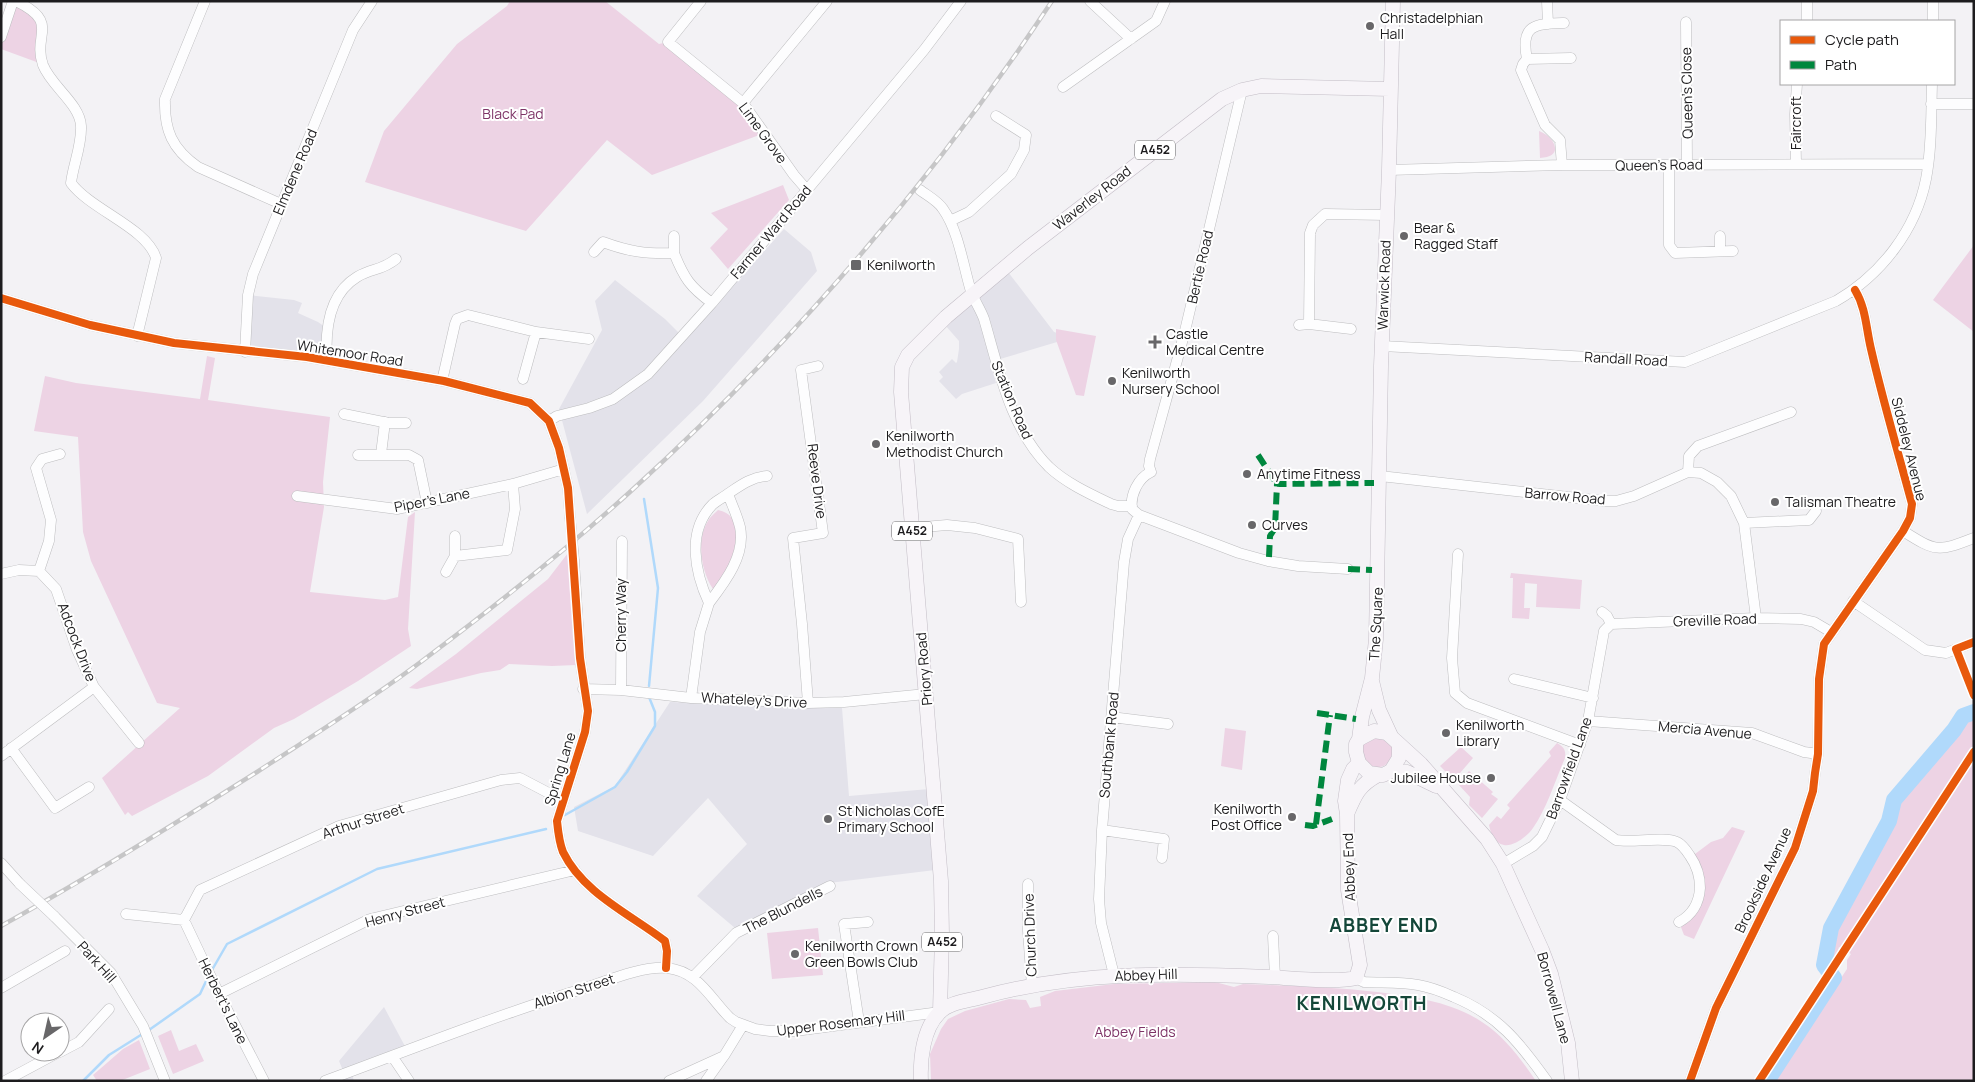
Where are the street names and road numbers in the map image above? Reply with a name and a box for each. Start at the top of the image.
street label: Queen's Close [1676,47,1697,139]
street label: Faircroft [1786,95,1805,150]
street label: Lime Grove [735,98,792,167]
street label: Elmdene Road [268,126,321,218]
road number: A452 [1135,140,1175,160]
street label: Queen's Road [1615,154,1703,175]
street label: Waverley Road [1049,161,1135,234]
street label: Farmer Ward Road [726,181,815,283]
street label: Bertie Road [1182,228,1217,305]
street label: Warwick Road [1372,240,1395,330]
street label: Whitemoor Road [296,335,405,370]
street label: Randall Road [1584,347,1668,370]
street label: Station Road [987,358,1038,442]
street label: Siddeley Avenue [1887,395,1932,503]
street label: Reeve Drive [803,442,832,520]
street label: Piper's Lane [392,483,471,516]
street label: Barrow Road [1524,483,1606,508]
road number: A452 [892,522,932,540]
street label: Cherry Way [611,577,630,652]
street label: The Square [1364,587,1387,661]
street label: Adcock Drive [54,600,101,684]
street label: Greville Road [1673,609,1757,630]
street label: Priory Road [911,632,936,706]
street label: Whateley's Drive [700,687,808,712]
street label: Southbank Road [1094,691,1123,799]
street label: Barrowfield Lane [1541,714,1596,822]
street label: Mercia Avenue [1657,716,1753,743]
street label: Spring Lane [539,730,580,808]
street label: Arthur Street [319,798,407,843]
street label: Brookside Avenue [1730,824,1795,936]
street label: Abbey End [1338,833,1359,901]
street label: The Blundells [740,881,826,938]
street label: Henry Street [363,892,447,931]
street label: Church Drive [1019,893,1040,977]
road number: A452 [922,932,962,952]
street label: Park Hill [74,937,121,987]
street label: Borrowell Lane [1533,950,1576,1046]
street label: Herbert's Lane [194,955,252,1047]
street label: Abbey Hill [1114,964,1178,985]
street label: Albion Street [531,968,617,1013]
street label: Upper Rosemary Hill [776,1005,906,1040]

